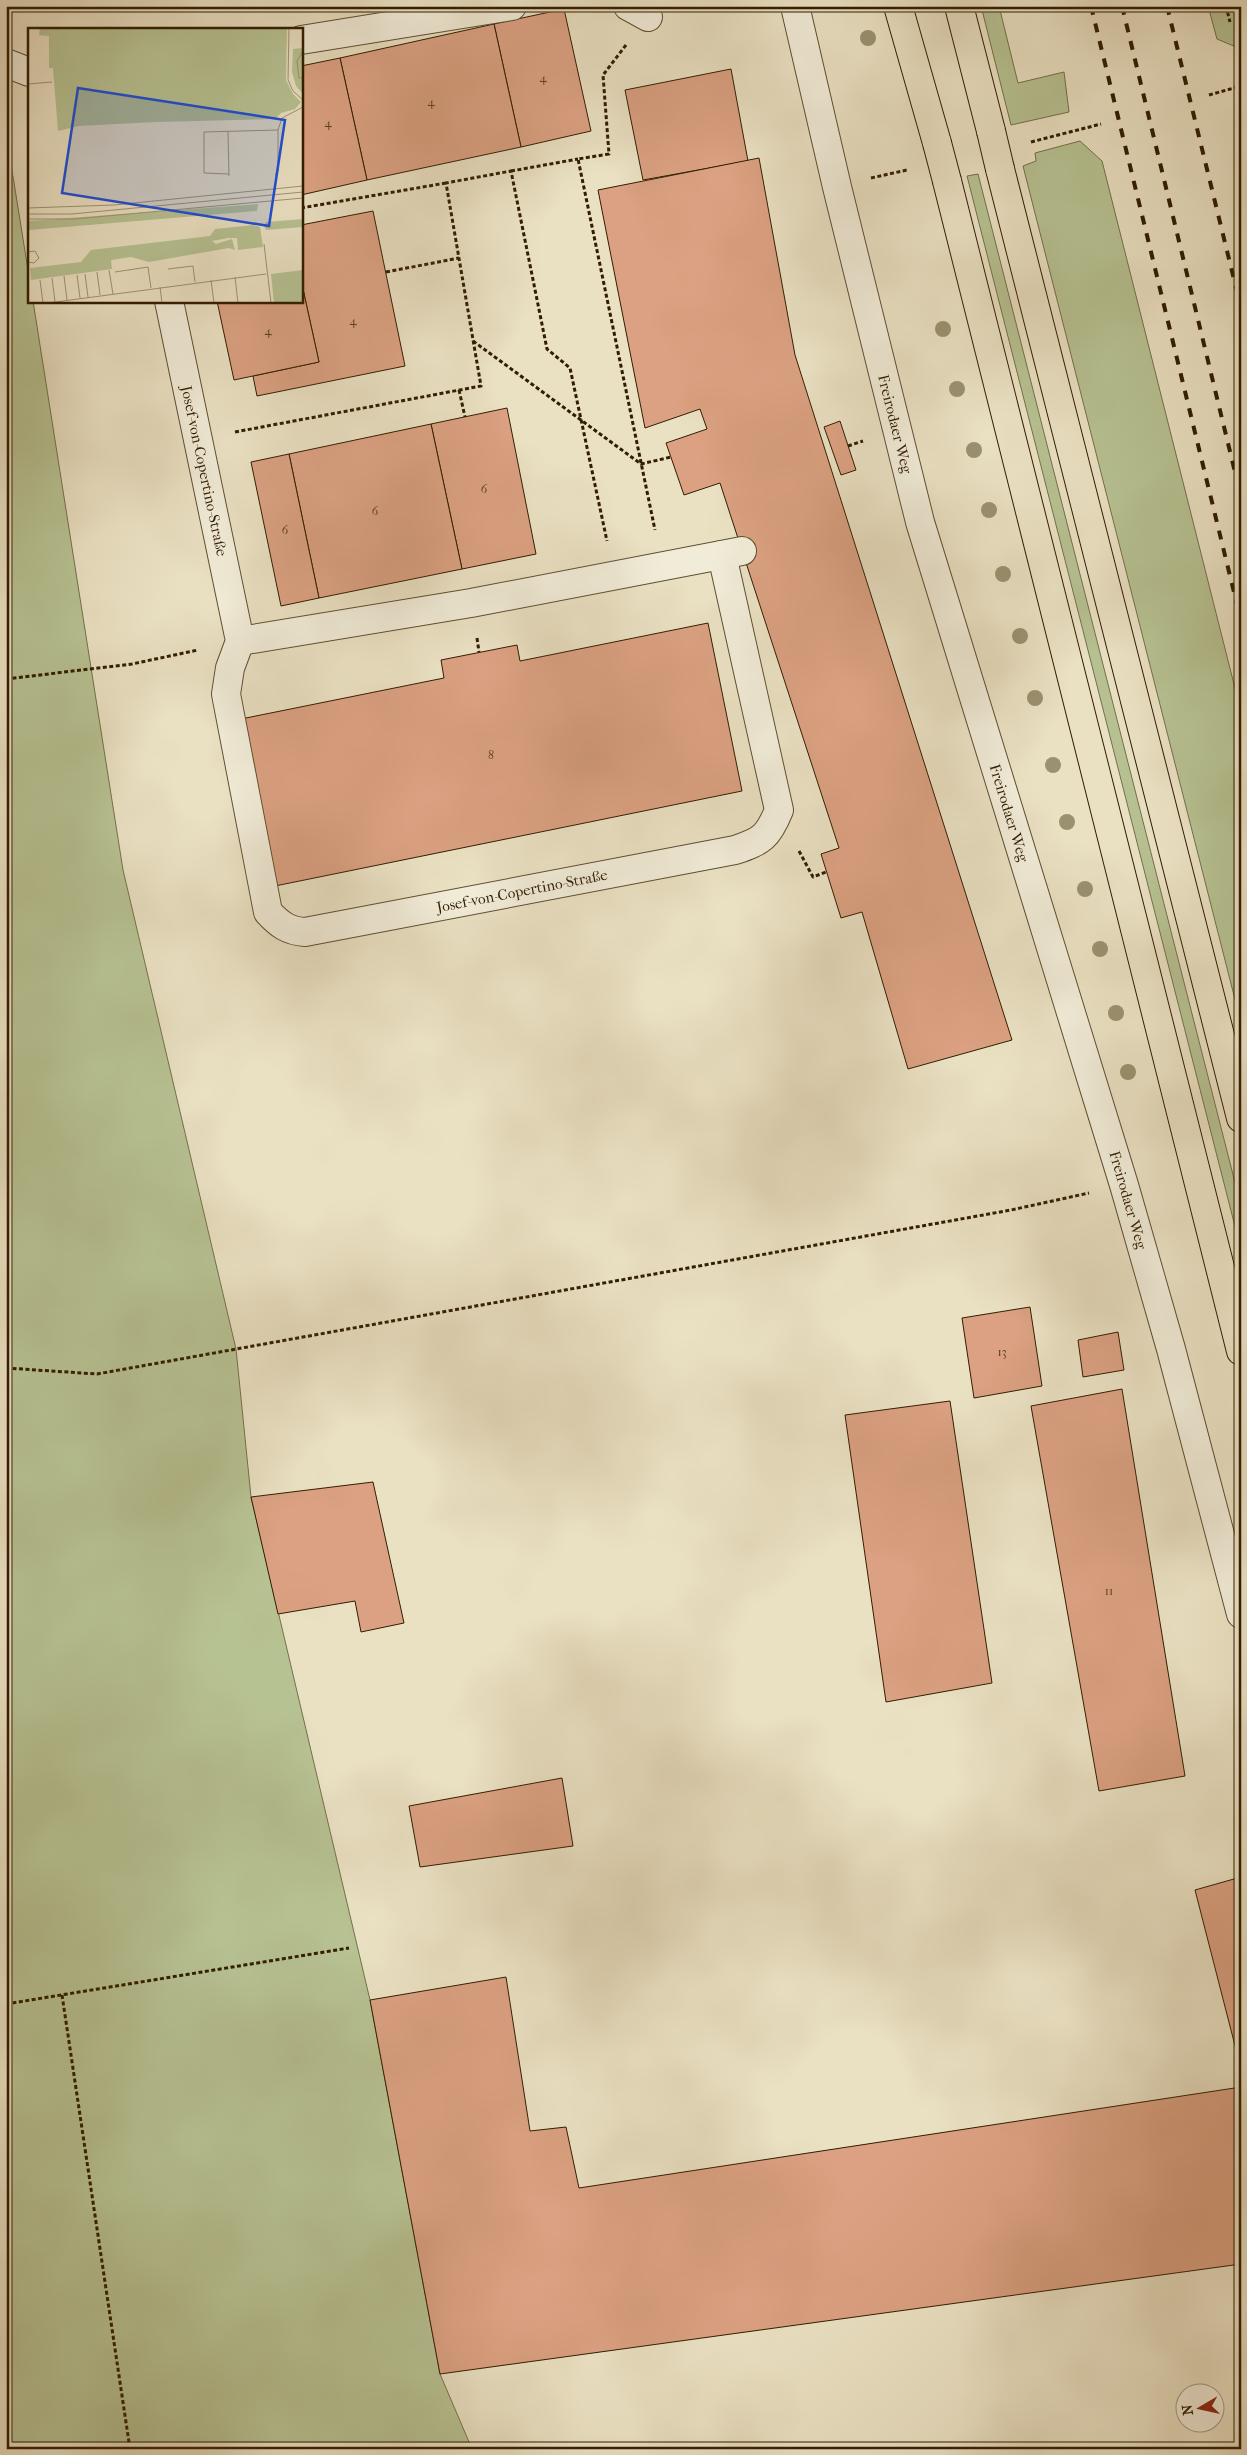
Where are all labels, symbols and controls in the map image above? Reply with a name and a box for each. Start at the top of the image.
inset map [28,28,302,302]
house number: 4 [539,71,547,85]
house number: 4 [427,95,435,109]
house number: 4 [324,116,332,130]
house number: 4 [349,314,357,328]
house number: 4 [264,324,272,338]
street label: Freirodaer Weg [874,373,916,476]
street label: Josef-von-Copertino-Straße [177,383,231,558]
house number: 6 [481,482,488,496]
house number: 6 [372,504,379,518]
house number: 6 [282,523,289,537]
house number: 8 [488,748,494,762]
street label: Freirodaer Weg [986,762,1033,865]
street label: Josef-von-Copertino-Straße [434,865,610,917]
street label: Freirodaer Weg [1105,1149,1151,1252]
house number: 13 [997,1345,1007,1359]
house number: 11 [1105,1584,1113,1598]
north arrow [1174,2382,1224,2432]
text: N [1178,2403,1197,2417]

